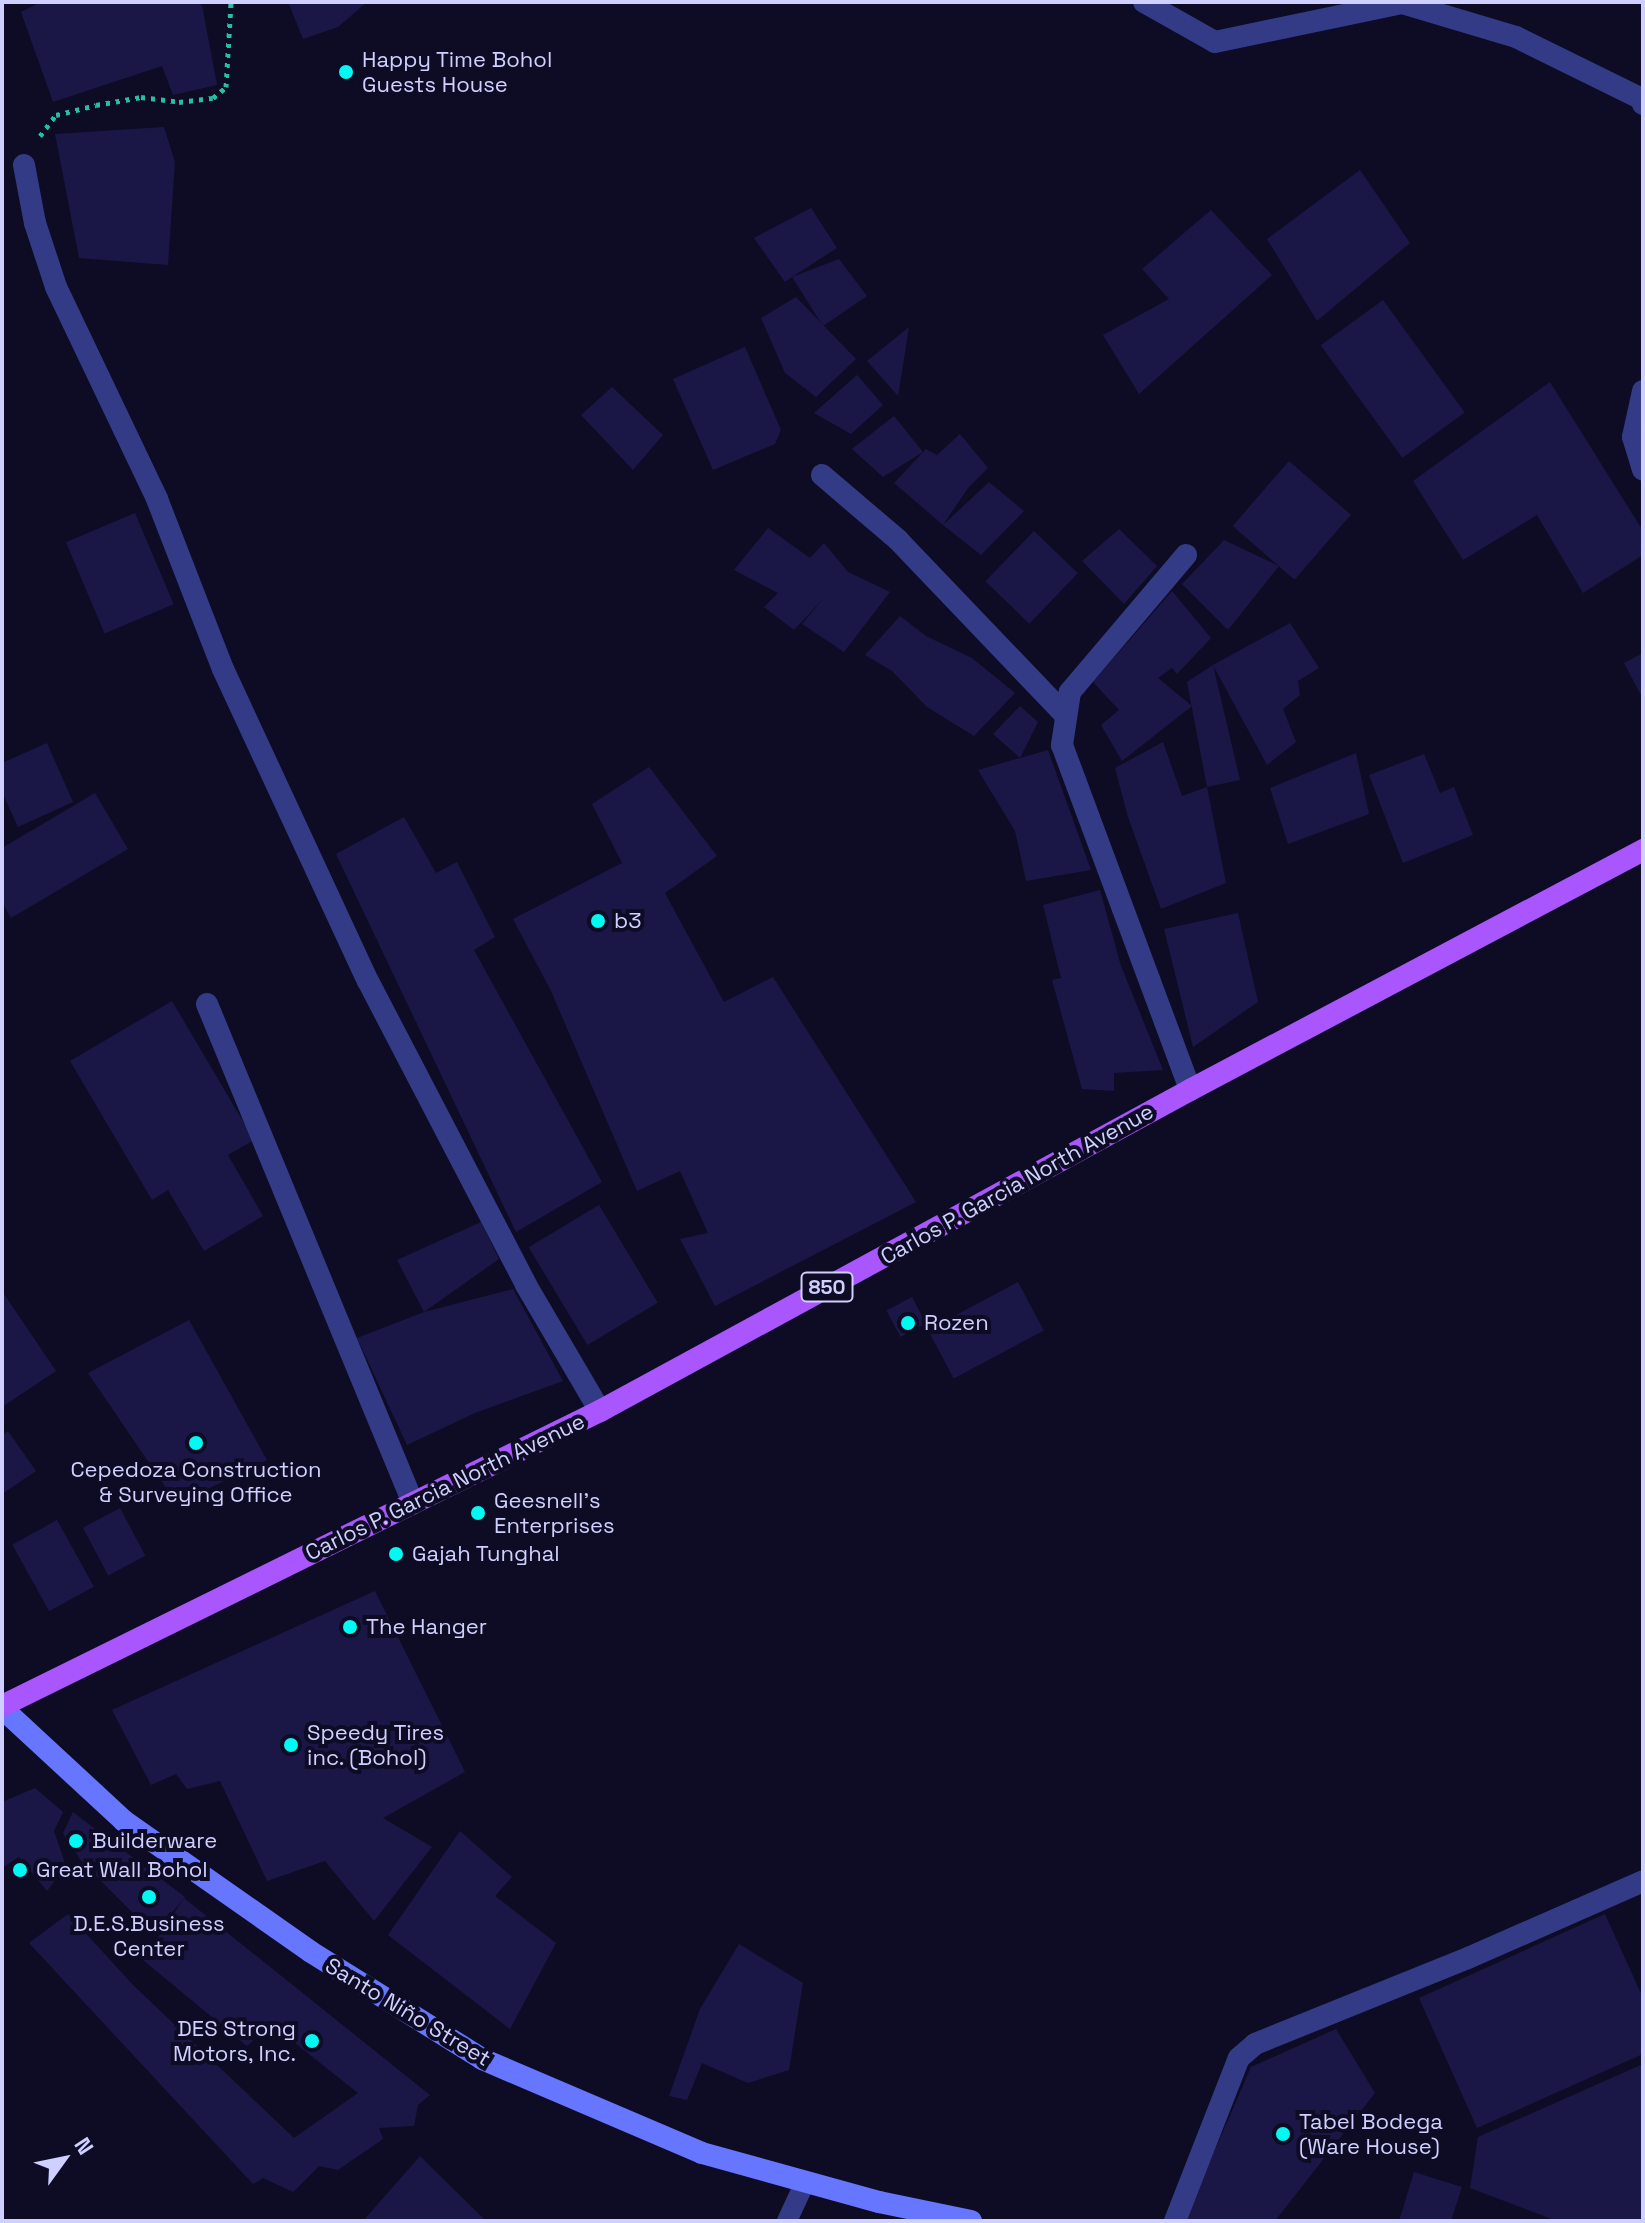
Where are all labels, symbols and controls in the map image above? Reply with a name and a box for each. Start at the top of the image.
place label: Happy Time Bohol Guests House [362,46,553,98]
marker: Happy Time Bohol Guests House [337,63,355,81]
place label: b3 [614,908,641,934]
marker: b3 [589,912,607,930]
street label: Carlos P. Garcia North Avenue [876,1098,1158,1270]
road number: 850 [799,1271,855,1303]
place label: Rozen [924,1310,989,1336]
marker: Rozen [899,1314,917,1332]
street label: Carlos P. Garcia North Avenue [300,1407,590,1567]
marker: Cepedoza Construction & Surveying Office [187,1434,205,1452]
place label: Cepedoza Construction & Surveying Office [70,1456,322,1508]
place label: Geesnell's Enterprises [494,1487,615,1538]
marker: Geesnell's Enterprises [469,1504,487,1522]
place label: Gajah Tunghal [412,1541,560,1567]
marker: Gajah Tunghal [387,1545,405,1563]
place label: The Hanger [366,1614,487,1640]
marker: The Hanger [341,1618,359,1636]
place label: Speedy Tires inc. (Bohol) [307,1719,445,1770]
marker: Speedy Tires inc. (Bohol) [282,1736,300,1754]
place label: Builderware [92,1828,217,1854]
marker: Builderware [67,1832,85,1850]
place label: Great Wall Bohol [36,1857,208,1883]
marker: Great Wall Bohol [11,1861,29,1879]
marker: D.E.S.Business Center [140,1888,158,1906]
place label: D.E.S.Business Center [73,1910,225,1962]
street label: Santo Niño Street [321,1952,495,2072]
place label: DES Strong Motors, Inc. [172,2015,296,2066]
marker: DES Strong Motors, Inc. [303,2032,321,2050]
place label: Tabel Bodega (Ware House) [1299,2108,1443,2160]
north arrow [24,2119,104,2199]
marker: Tabel Bodega (Ware House) [1274,2125,1292,2143]
text: N [68,2132,100,2160]

